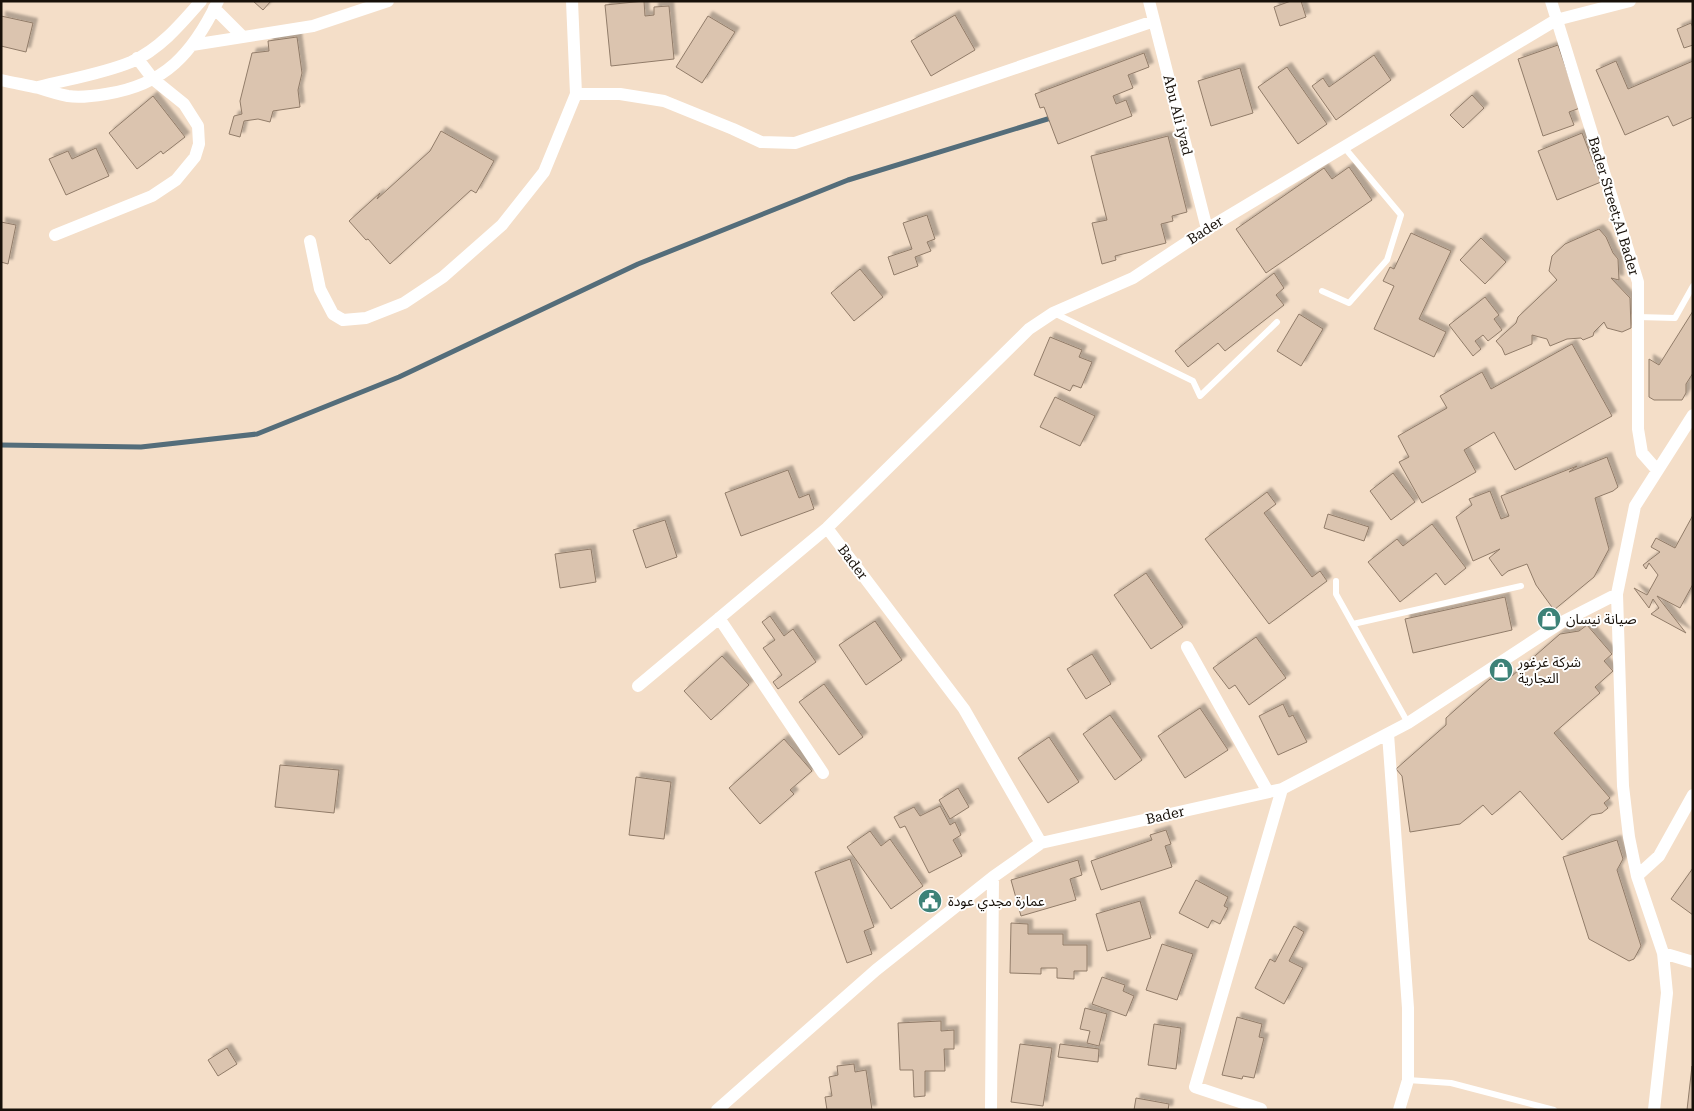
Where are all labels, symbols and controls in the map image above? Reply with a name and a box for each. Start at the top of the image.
street label: Abu Ali iyad [1160,73,1196,157]
street label: Bader Street;Al Bader [1585,135,1643,278]
street label: Bader [1184,212,1226,247]
street label: Bader [835,542,871,583]
shop icon: صيانة نيسان [1536,606,1562,632]
place label: صيانة نيسان [1566,611,1637,628]
place label: شركة غرغور التجارية [1517,654,1581,687]
shop icon: شركة غرغور التجارية [1488,657,1514,683]
street label: Bader [1144,803,1186,827]
public building icon: عمارة مجدي عودة [917,888,943,914]
place label: عمارة مجدي عودة [948,893,1045,912]

